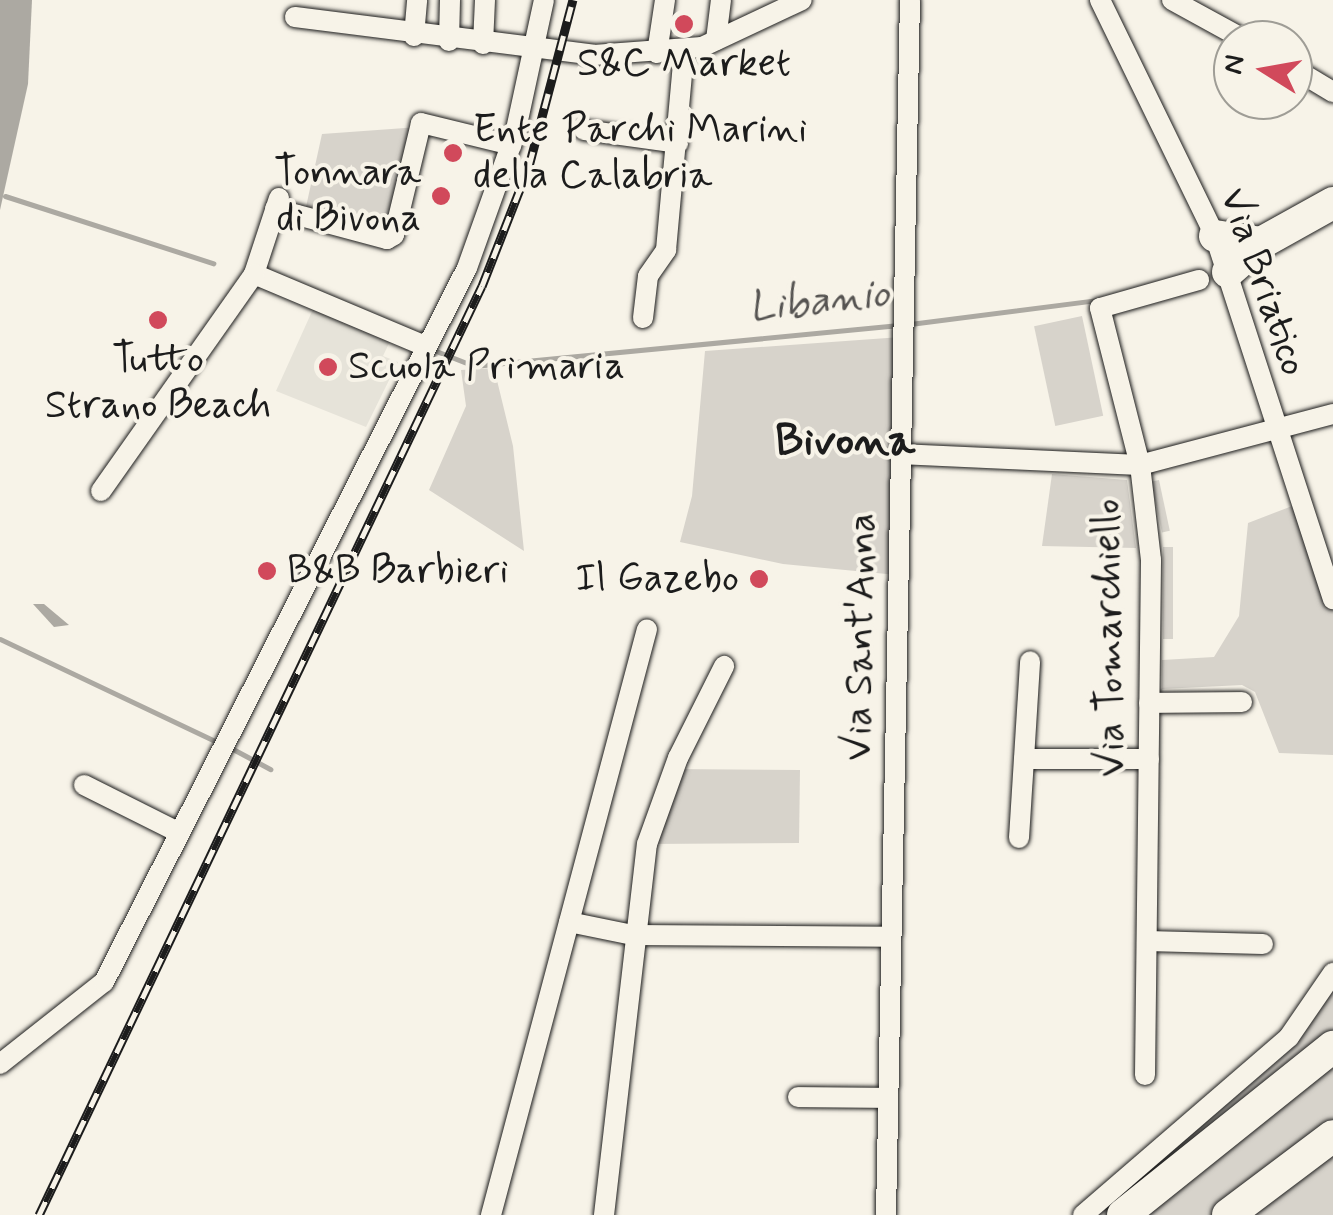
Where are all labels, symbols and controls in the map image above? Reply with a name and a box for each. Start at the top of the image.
marker: S&C Market [673,13,695,35]
north arrow [1213,20,1313,120]
place label: S&C Market [575,40,793,88]
text: N [1215,52,1255,77]
place label: Ente Parchi Marini della Calabria [473,106,801,200]
marker: Ente Parchi Marini della Calabria [442,142,464,164]
place label: Tonnara di Bivona [259,149,421,243]
street label: Via Briatico [1209,183,1317,381]
marker: Tonnara di Bivona [430,185,452,207]
water label: Libanio [746,270,892,334]
marker: Tutto Strano Beach [147,309,169,331]
place label: Tutto Strano Beach [44,336,272,430]
place label: Scuola Primaria [348,343,625,391]
marker: Scuola Primaria [317,356,339,378]
district label: Bivona [775,415,915,469]
street label: Via Tomarchiello [1084,498,1136,778]
street label: Via Sant'Anna [835,514,887,760]
place label: B&B Barbieri [287,547,508,595]
place label: Il Gazebo [575,555,739,603]
marker: B&B Barbieri [256,560,278,582]
marker: Il Gazebo [748,568,770,590]

